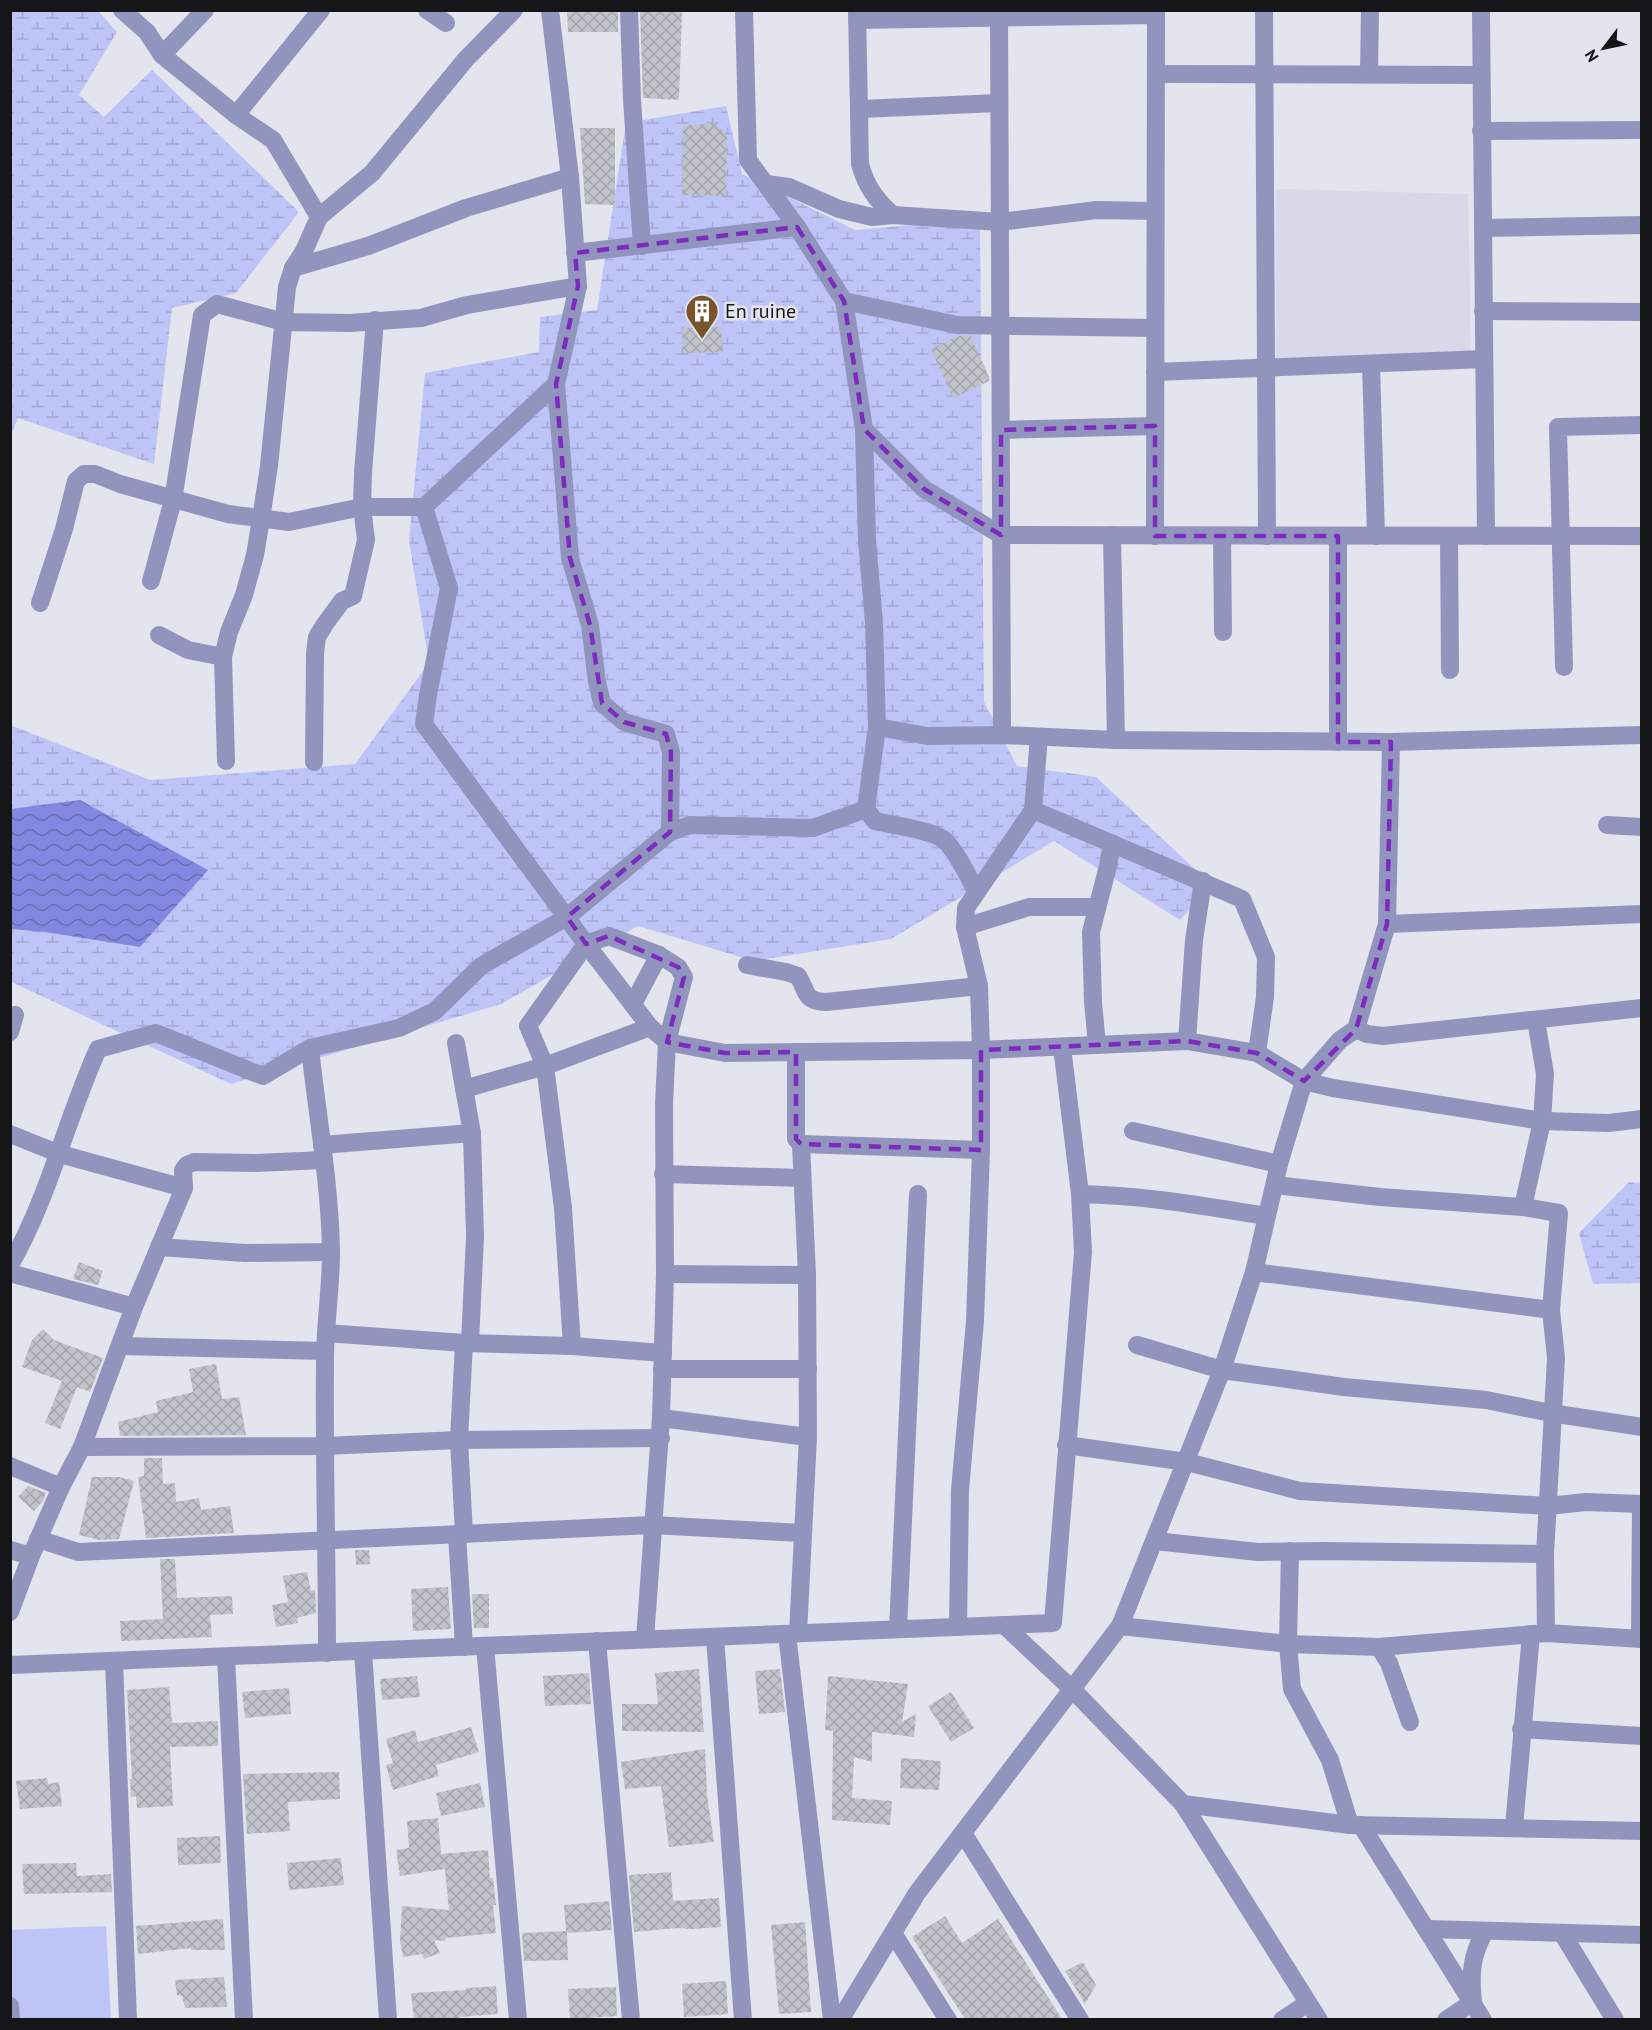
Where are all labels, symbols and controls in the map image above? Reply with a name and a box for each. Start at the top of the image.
north arrow [1574,18,1634,78]
text: N [1580,46,1603,66]
building icon: En ruine [684,293,720,340]
place label: En ruine [725,298,796,324]

